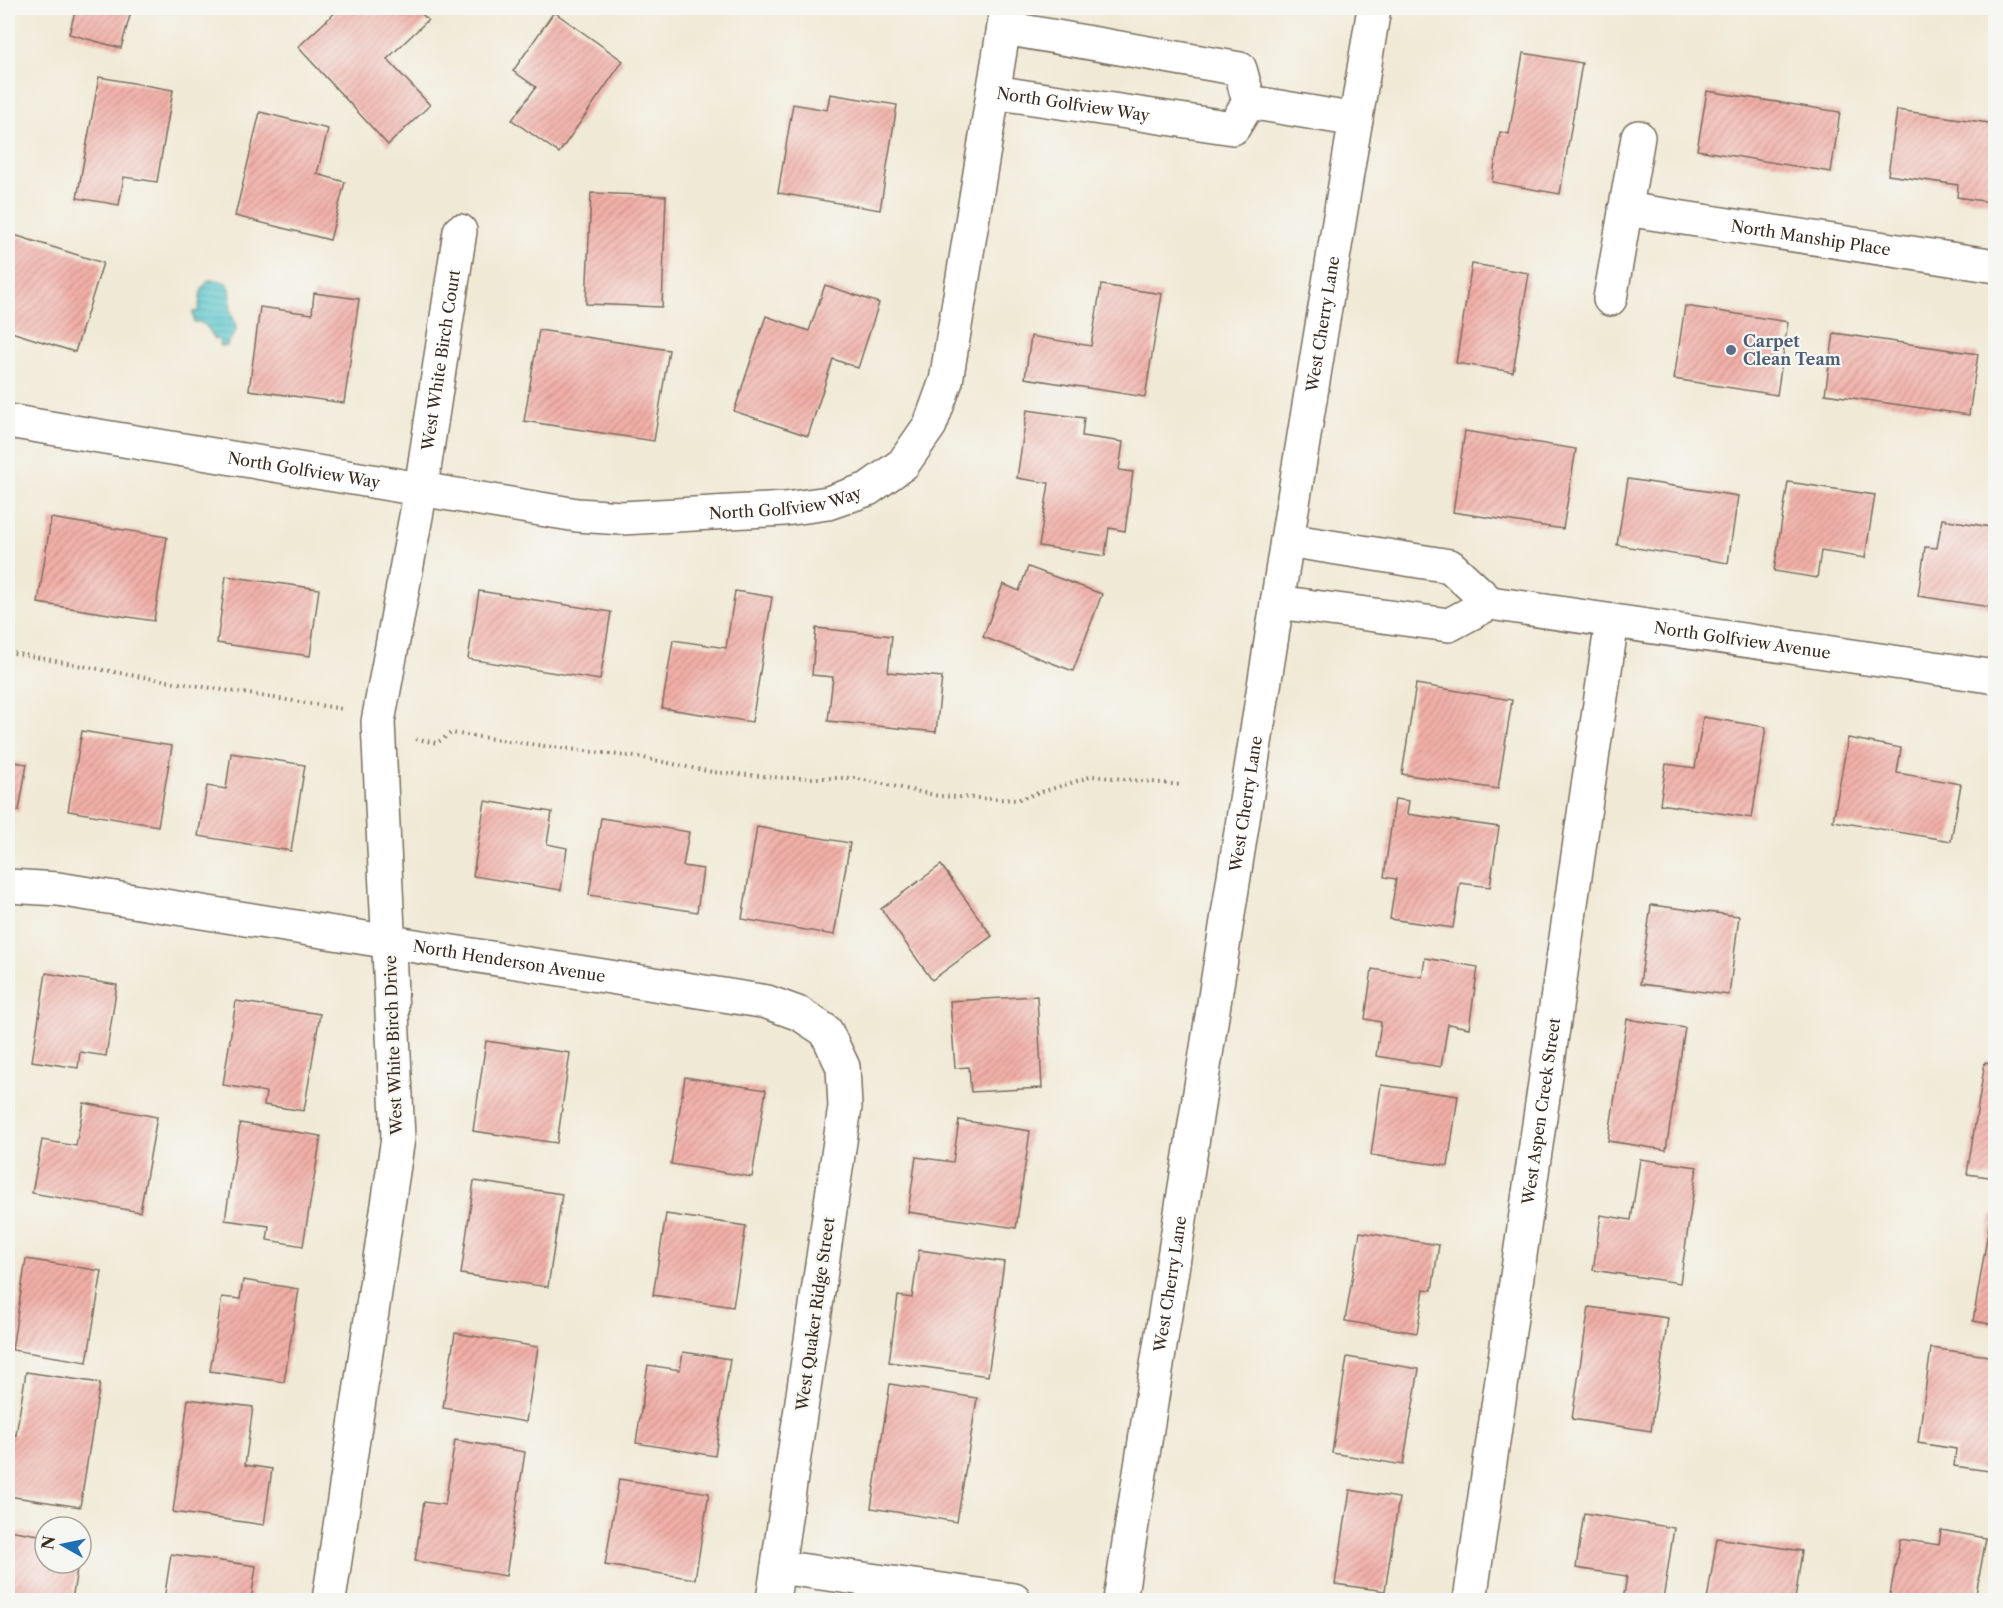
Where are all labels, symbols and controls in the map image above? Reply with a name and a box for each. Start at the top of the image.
street label: North Golfview Way [995,83,1152,126]
street label: North Manship Place [1730,215,1892,260]
street label: West Cherry Lane [1301,254,1343,394]
street label: West White Birch Court [417,268,464,453]
place label: Carpet Clean Team [1743,331,1841,369]
marker: Carpet Clean Team [1724,343,1738,357]
street label: North Golfview Way [226,447,383,493]
street label: North Golfview Way [708,482,865,523]
street label: North Golfview Avenue [1653,617,1832,663]
street label: West Cherry Lane [1225,734,1266,874]
street label: North Henderson Avenue [412,936,607,986]
street label: West White Birch Drive [380,955,406,1136]
street label: West Aspen Creek Street [1517,1016,1564,1207]
street label: West Cherry Lane [1149,1214,1190,1354]
street label: West Quaker Ridge Street [791,1216,839,1413]
north arrow [33,1515,93,1575]
text: N [37,1534,59,1551]

